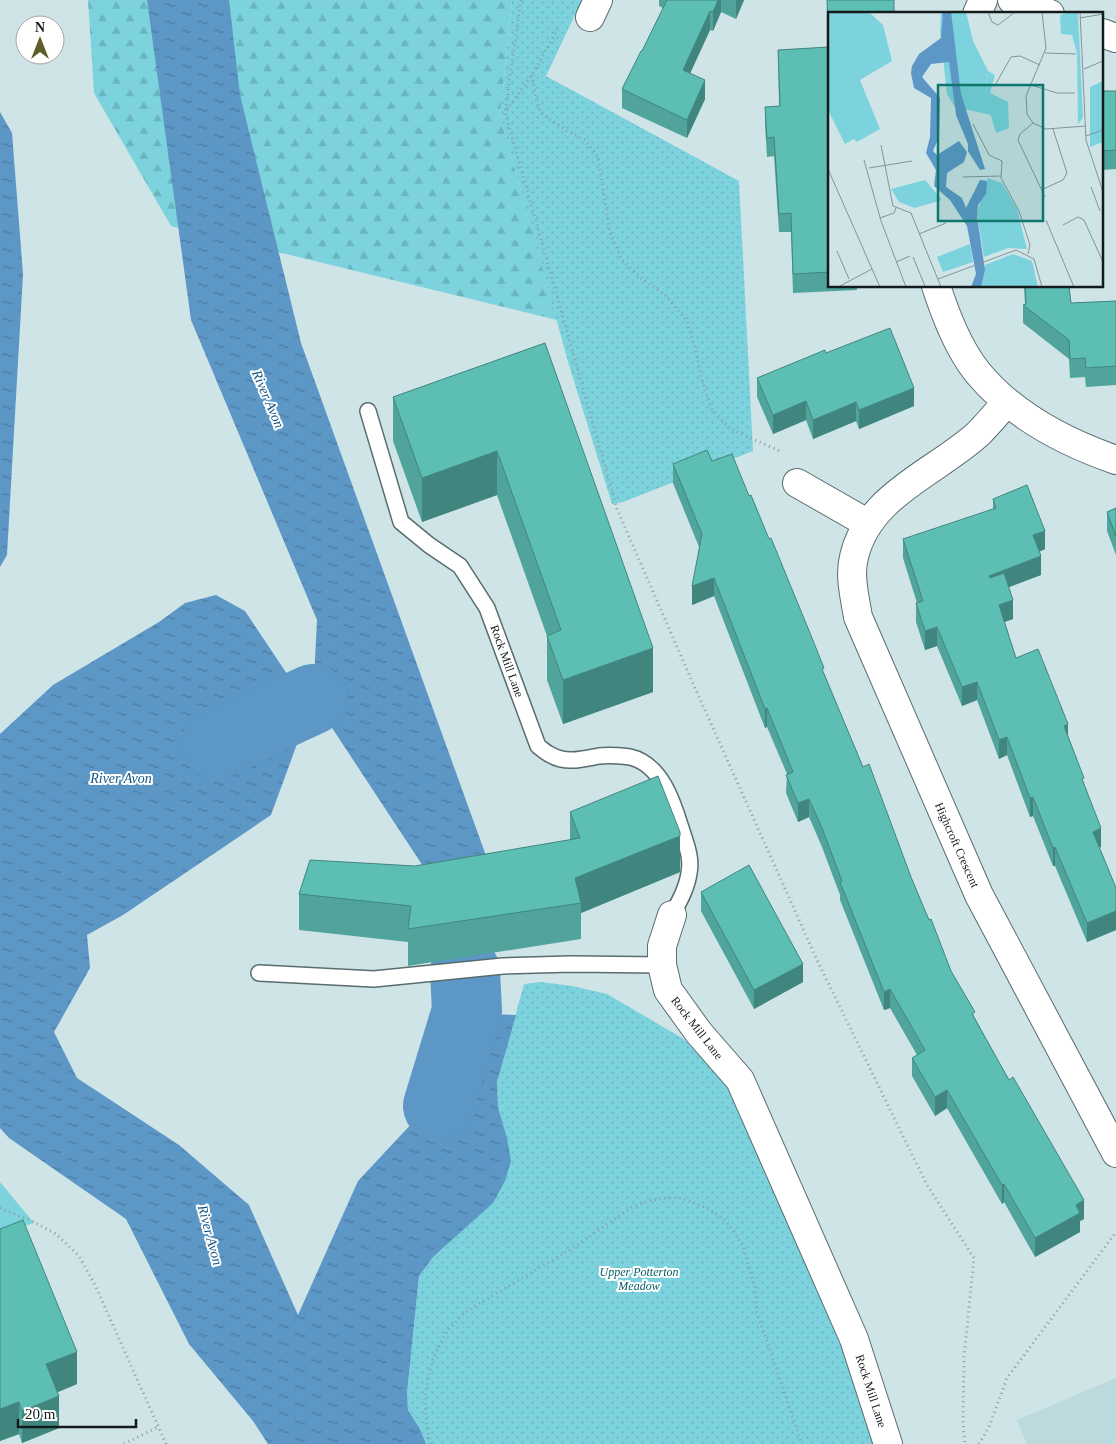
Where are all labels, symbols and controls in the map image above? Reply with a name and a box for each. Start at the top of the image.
inset map [828,12,1104,288]
north arrow [15,15,65,65]
text: N [35,20,45,35]
water label: River Avon [249,367,287,430]
street label: Rock Mill Lane [487,623,527,699]
water label: River Avon [89,771,152,786]
street label: Highcroft Crescent [932,800,982,890]
street label: Rock Mill Lane [668,994,726,1062]
water label: River Avon [195,1202,225,1267]
park label: Upper Potterton Meadow [600,1265,679,1293]
street label: Rock Mill Lane [853,1353,889,1429]
scale bar [18,1396,135,1428]
text: 20 m [25,1406,56,1422]

